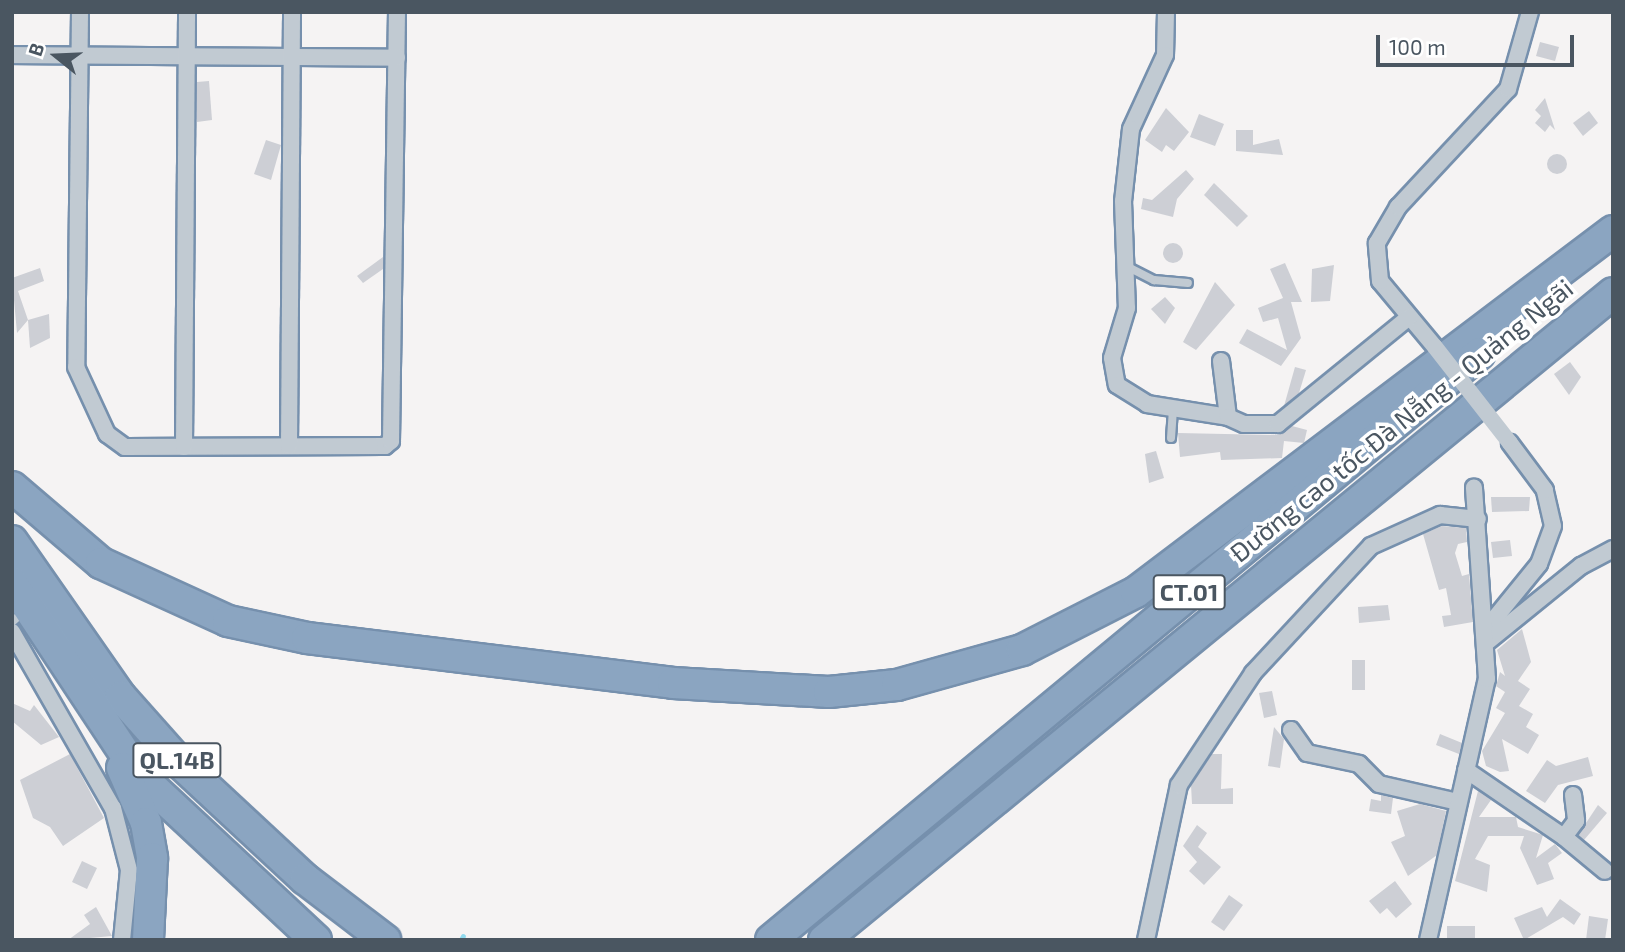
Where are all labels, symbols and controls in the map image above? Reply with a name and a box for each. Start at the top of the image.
north arrow [21,21,91,91]
scale bar [1380,21,1578,65]
text: 100 m [1389,34,1446,59]
text: B [23,40,48,59]
street label: Đường cao tốc Đà Nẵng - Quảng Ngãi [1223,272,1579,568]
road number: CT.01 [1152,572,1226,612]
road number: QL.14B [132,740,222,780]

